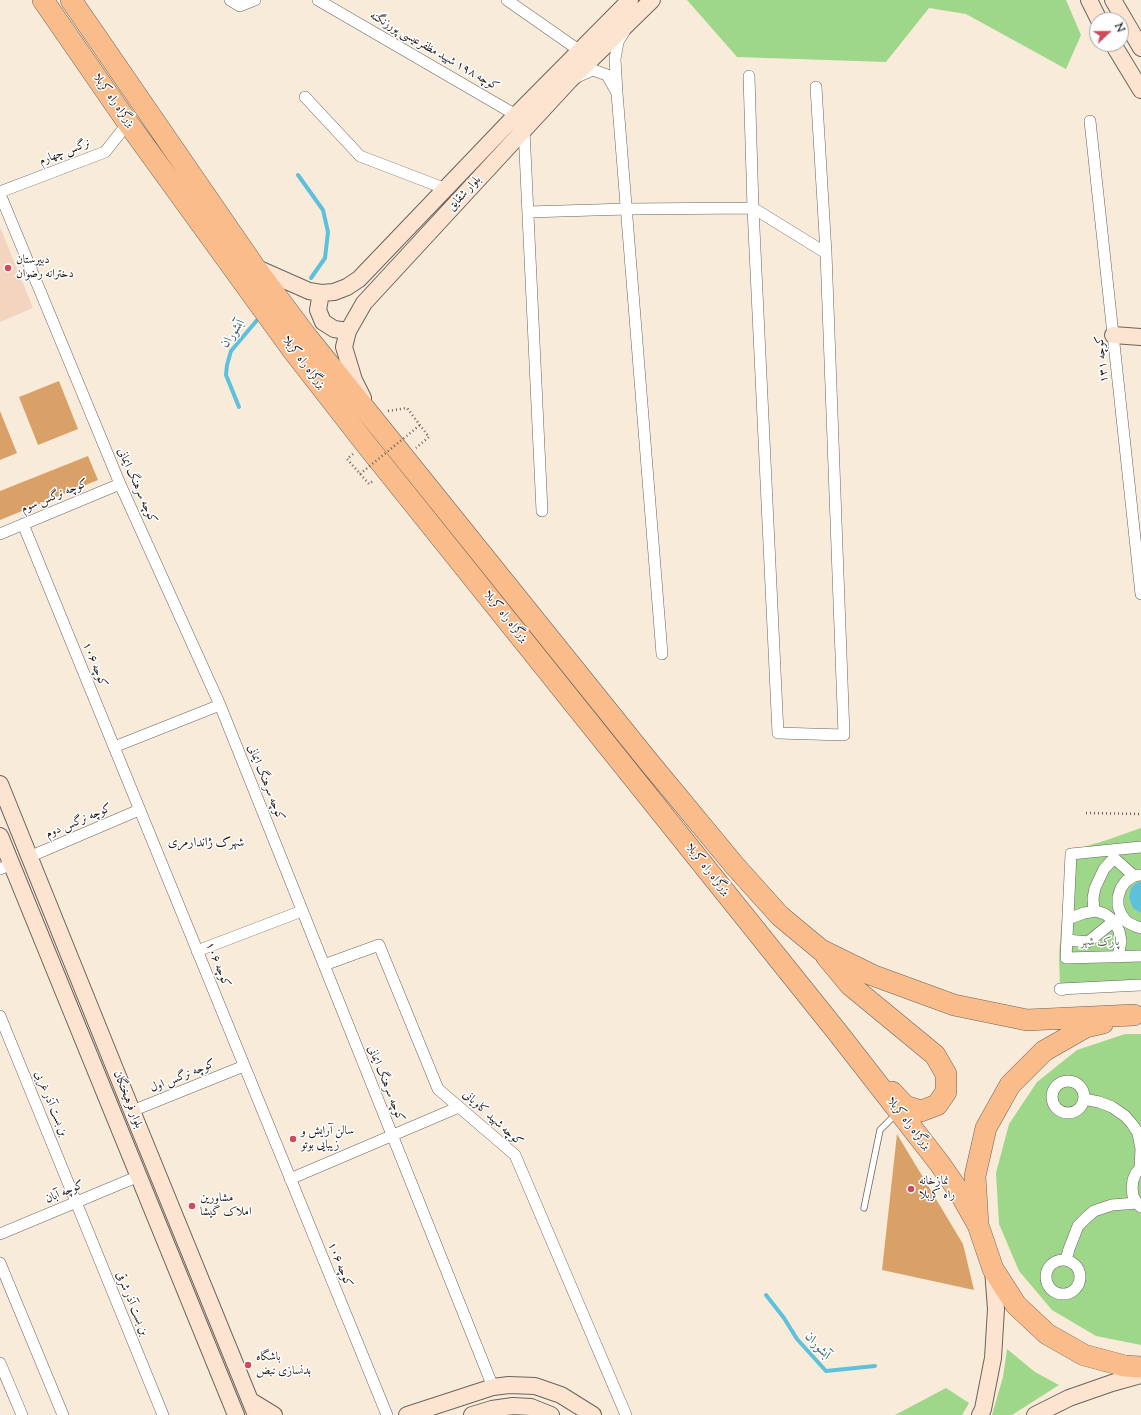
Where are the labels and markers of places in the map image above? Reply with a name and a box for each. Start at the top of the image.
place label: دبیرستان دخترانه رضوان [16,254,74,282]
marker: دبیرستان دخترانه رضوان [3,263,13,273]
place label: سالن آرایش و زیبایی بوتو [301,1125,354,1153]
marker: سالن آرایش و زیبایی بوتو [288,1134,298,1144]
place label: نمازخانه راه کربلا [919,1175,955,1203]
marker: نمازخانه راه کربلا [906,1184,916,1194]
place label: مشاورین املاک گیشا [200,1192,251,1220]
marker: مشاورین املاک گیشا [187,1201,197,1211]
place label: باشگاه بدنسازی نبض [256,1351,311,1379]
marker: باشگاه بدنسازی نبض [243,1360,253,1370]

